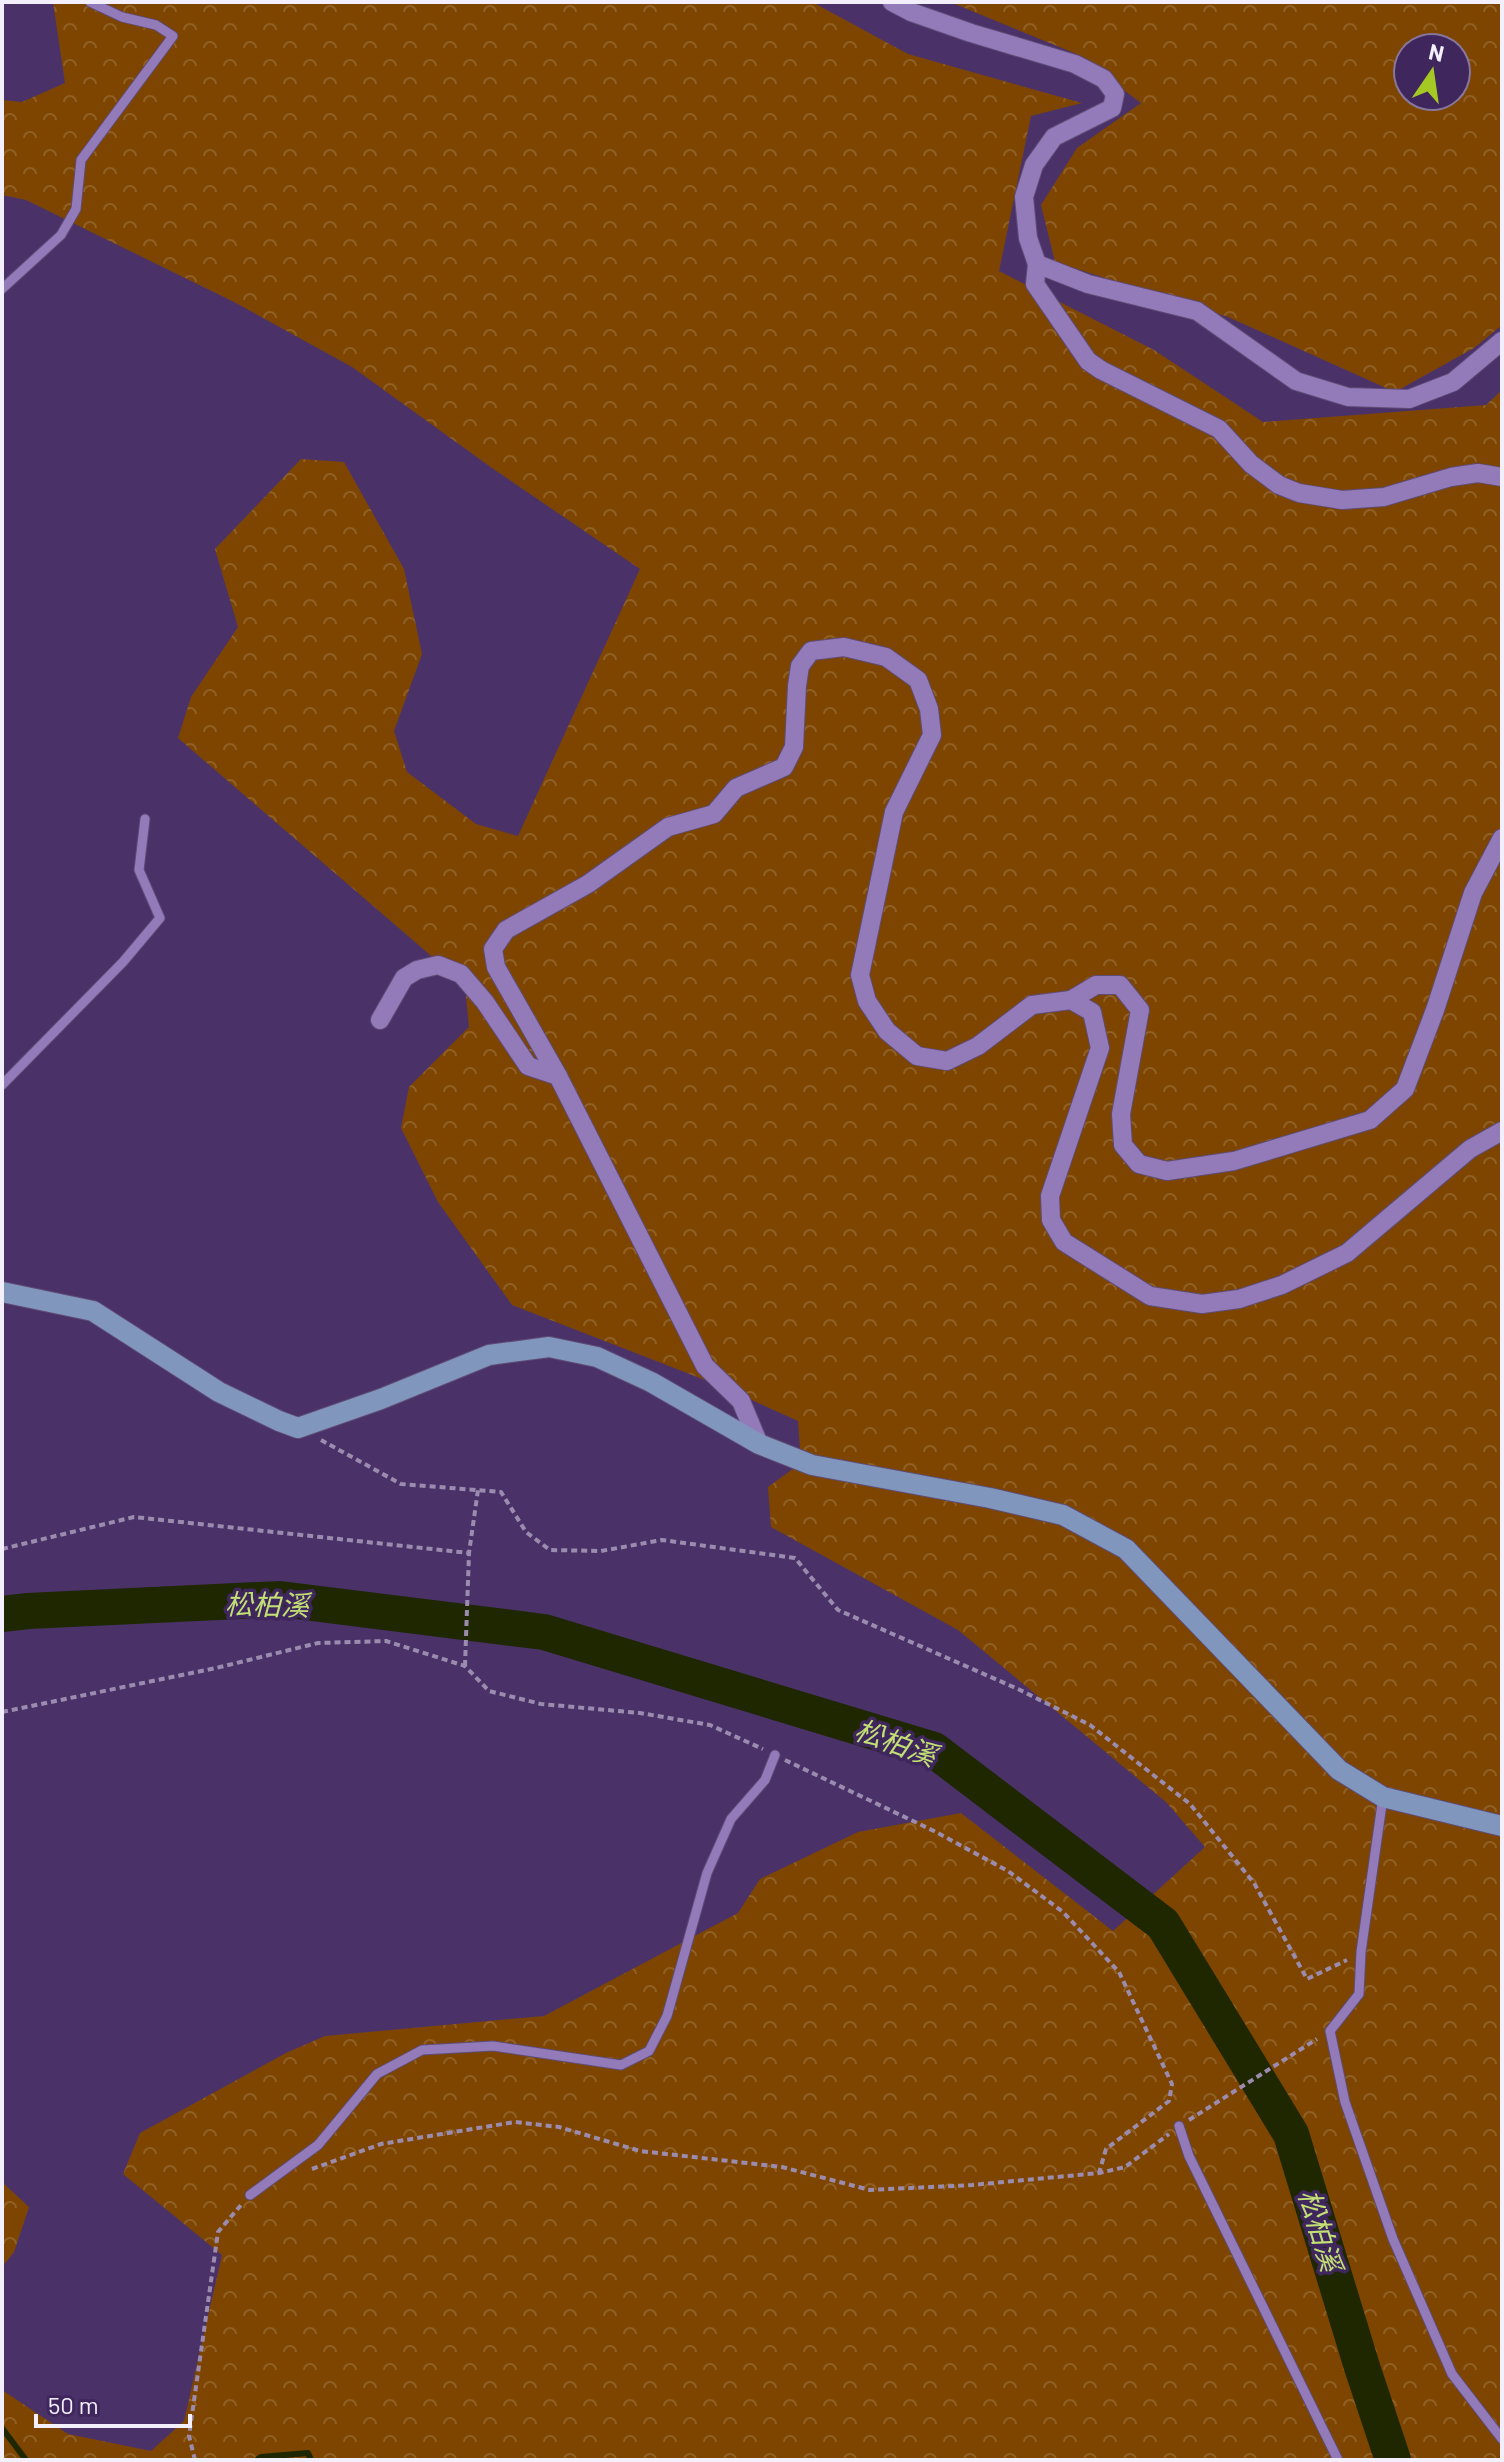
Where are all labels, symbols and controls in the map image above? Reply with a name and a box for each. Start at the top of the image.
north arrow [1392,32,1472,112]
text: N [1427,37,1447,66]
water label: 松柏溪 [225,1586,313,1622]
water label: 松柏溪 [851,1712,945,1774]
water label: 松柏溪 [1292,2185,1351,2279]
scale bar [36,2378,190,2428]
text: 50 m [48,2390,99,2419]

